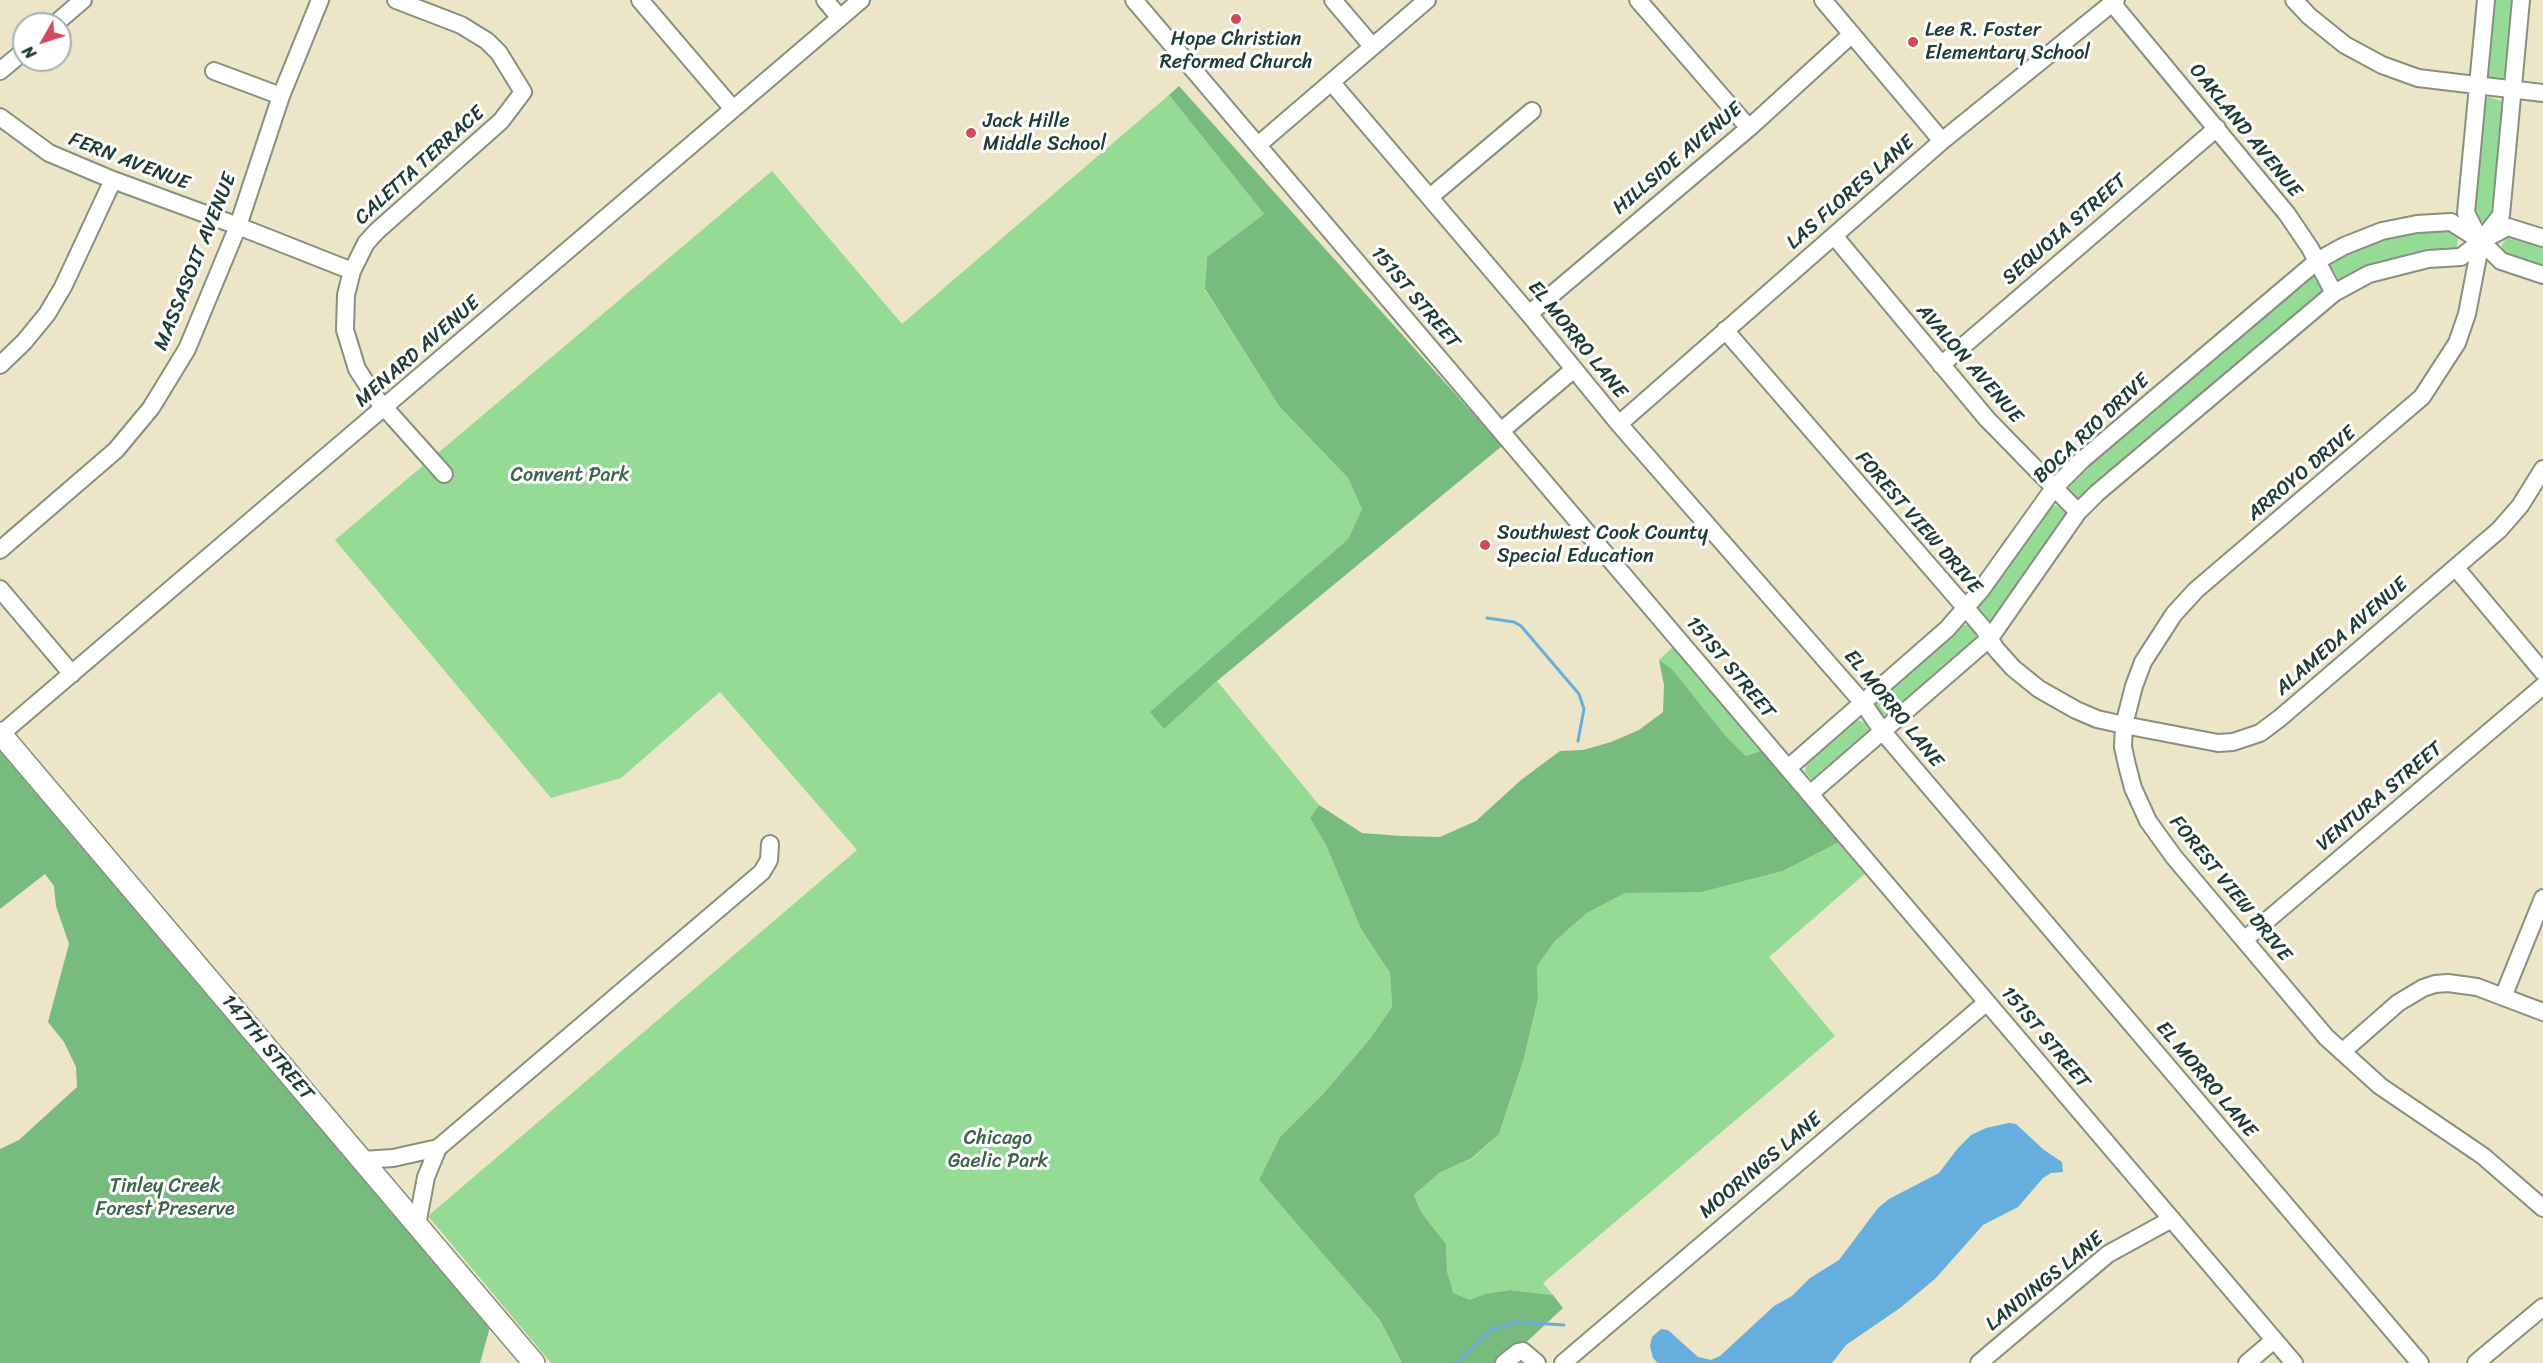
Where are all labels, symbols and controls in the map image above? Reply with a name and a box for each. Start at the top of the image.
north arrow [12,12,72,72]
marker: Hope Christian Reformed Church [1229,12,1243,26]
place label: Lee R. Foster Elementary School [1925,19,2090,66]
place label: Hope Christian Reformed Church [1160,28,1312,75]
marker: Lee R. Foster Elementary School [1906,35,1920,49]
text: N [14,39,44,66]
street label: OAKLAND AVENUE [2184,59,2306,203]
street label: HILLSIDE AVENUE [1608,98,1748,220]
street label: CALETTA TERRACE [350,102,490,230]
place label: Jack Hille Middle School [983,110,1106,157]
marker: Jack Hille Middle School [964,126,978,140]
street label: FERN AVENUE [65,128,193,196]
street label: LAS FLORES LANE [1782,131,1920,255]
street label: SEQUOIA STREET [1998,169,2132,291]
street label: MASSASOIT AVENUE [149,170,243,354]
street label: 151ST STREET [1365,242,1465,354]
street label: EL MORRO LANE [1522,276,1632,404]
street label: MENARD AVENUE [351,291,485,413]
street label: AVALON AVENUE [1911,299,2027,429]
street label: BOCA RIO DRIVE [2029,369,2155,489]
street label: ARROYO DRIVE [2243,422,2361,526]
street label: FOREST VIEW DRIVE [1850,447,1986,599]
park label: Convent Park [511,464,629,488]
place label: Southwest Cook County Special Education [1497,522,1708,569]
marker: Southwest Cook County Special Education [1478,538,1492,552]
street label: ALAMEDA AVENUE [2271,573,2413,701]
street label: 151ST STREET [1680,612,1780,724]
street label: EL MORRO LANE [1838,645,1948,773]
street label: VENTURA STREET [2312,737,2448,857]
street label: FOREST VIEW DRIVE [2164,811,2296,967]
street label: 151ST STREET [1995,982,2095,1094]
street label: 147TH STREET [216,990,318,1106]
street label: EL MORRO LANE [2150,1017,2262,1143]
street label: MOORINGS LANE [1695,1108,1827,1224]
park label: Chicago Gaelic Park [948,1127,1048,1174]
park label: Tinley Creek Forest Preserve [95,1175,235,1222]
street label: LANDINGS LANE [1981,1227,2109,1337]

